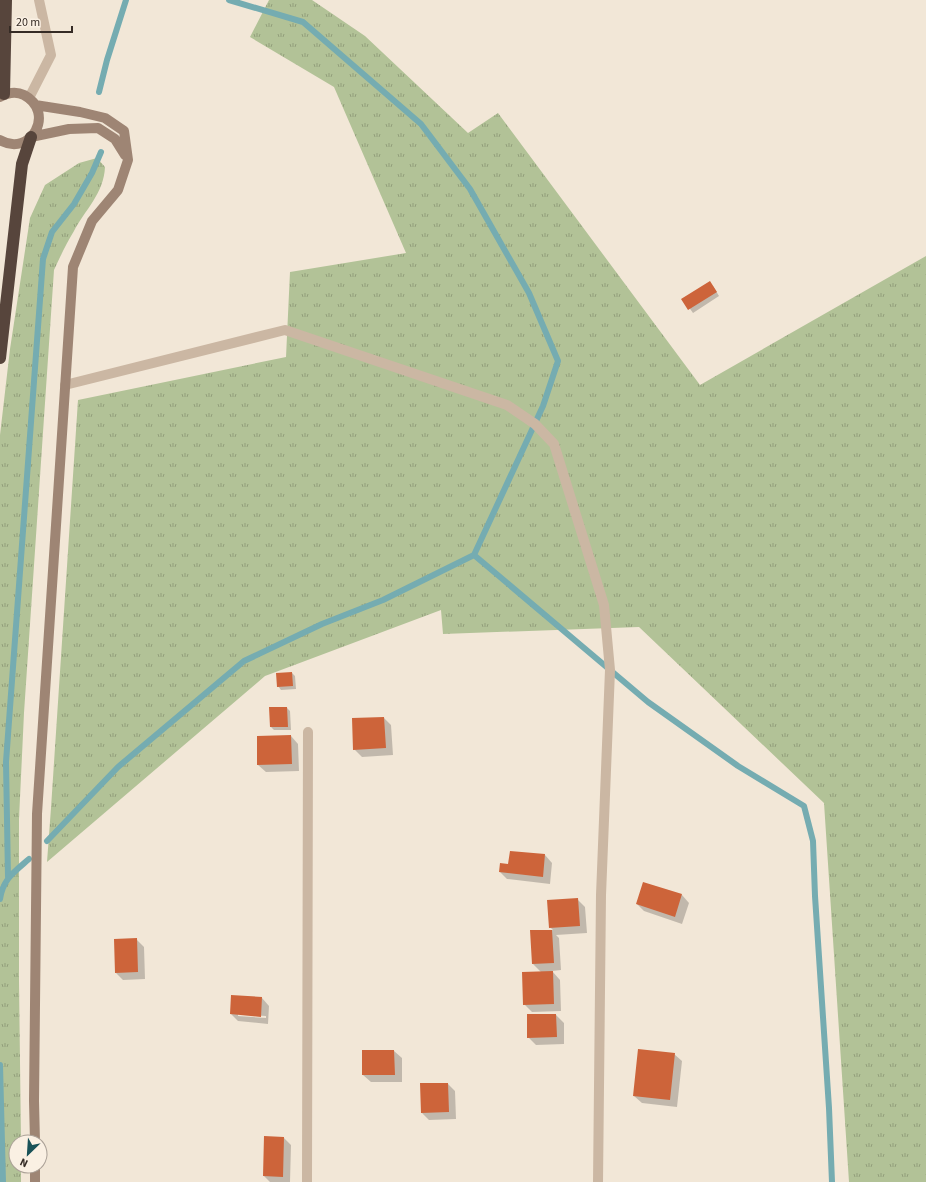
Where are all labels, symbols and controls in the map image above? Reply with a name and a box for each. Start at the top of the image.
scale bar [10,8,72,34]
text: 20 m [16,14,40,31]
north arrow [8,1134,48,1174]
text: N [17,1154,30,1171]

